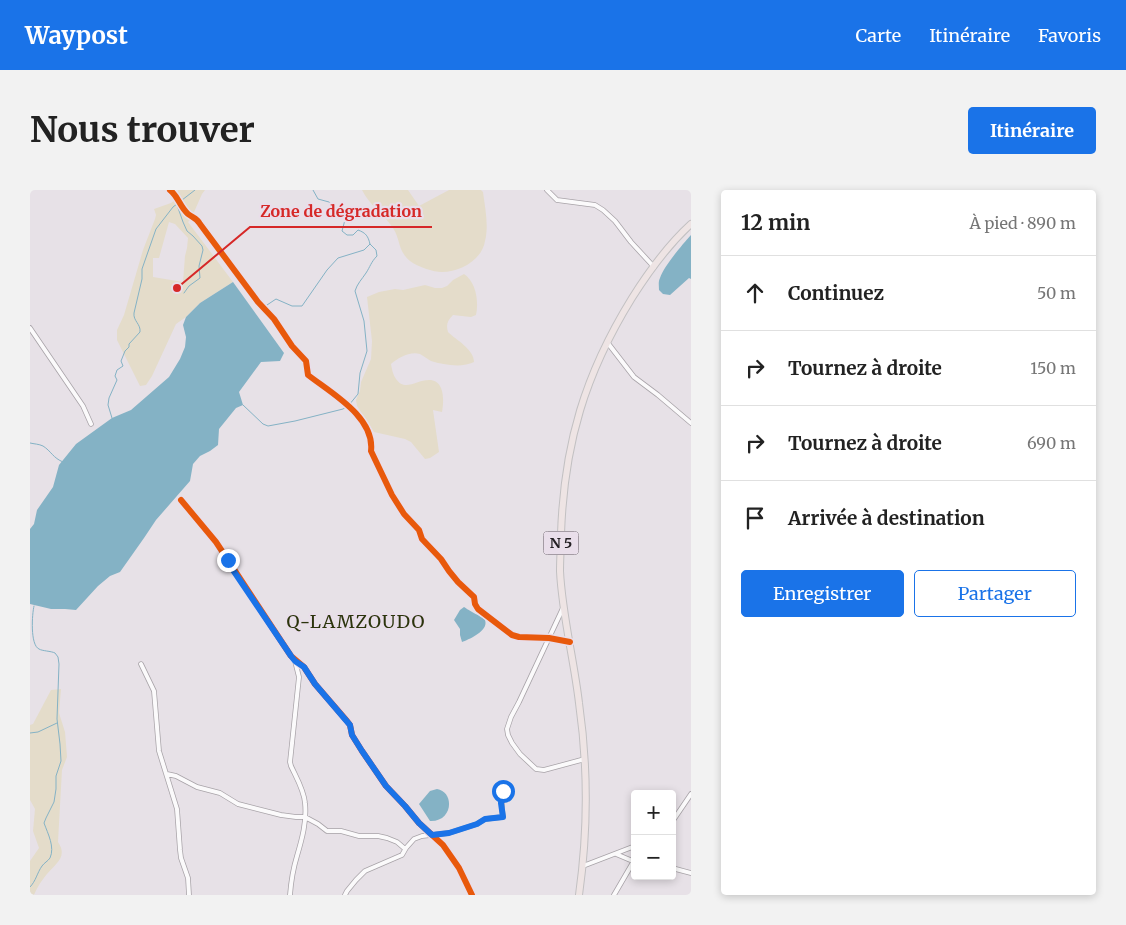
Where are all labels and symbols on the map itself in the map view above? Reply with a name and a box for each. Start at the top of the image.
callout: Zone de dégradation [250,196,432,227]
text: Zone de dégradation [260,201,422,221]
road number: N 5 [544,532,578,554]
route end [217,549,240,572]
district label: Q-LAMZOUDO [286,610,426,633]
route start [492,780,515,803]

